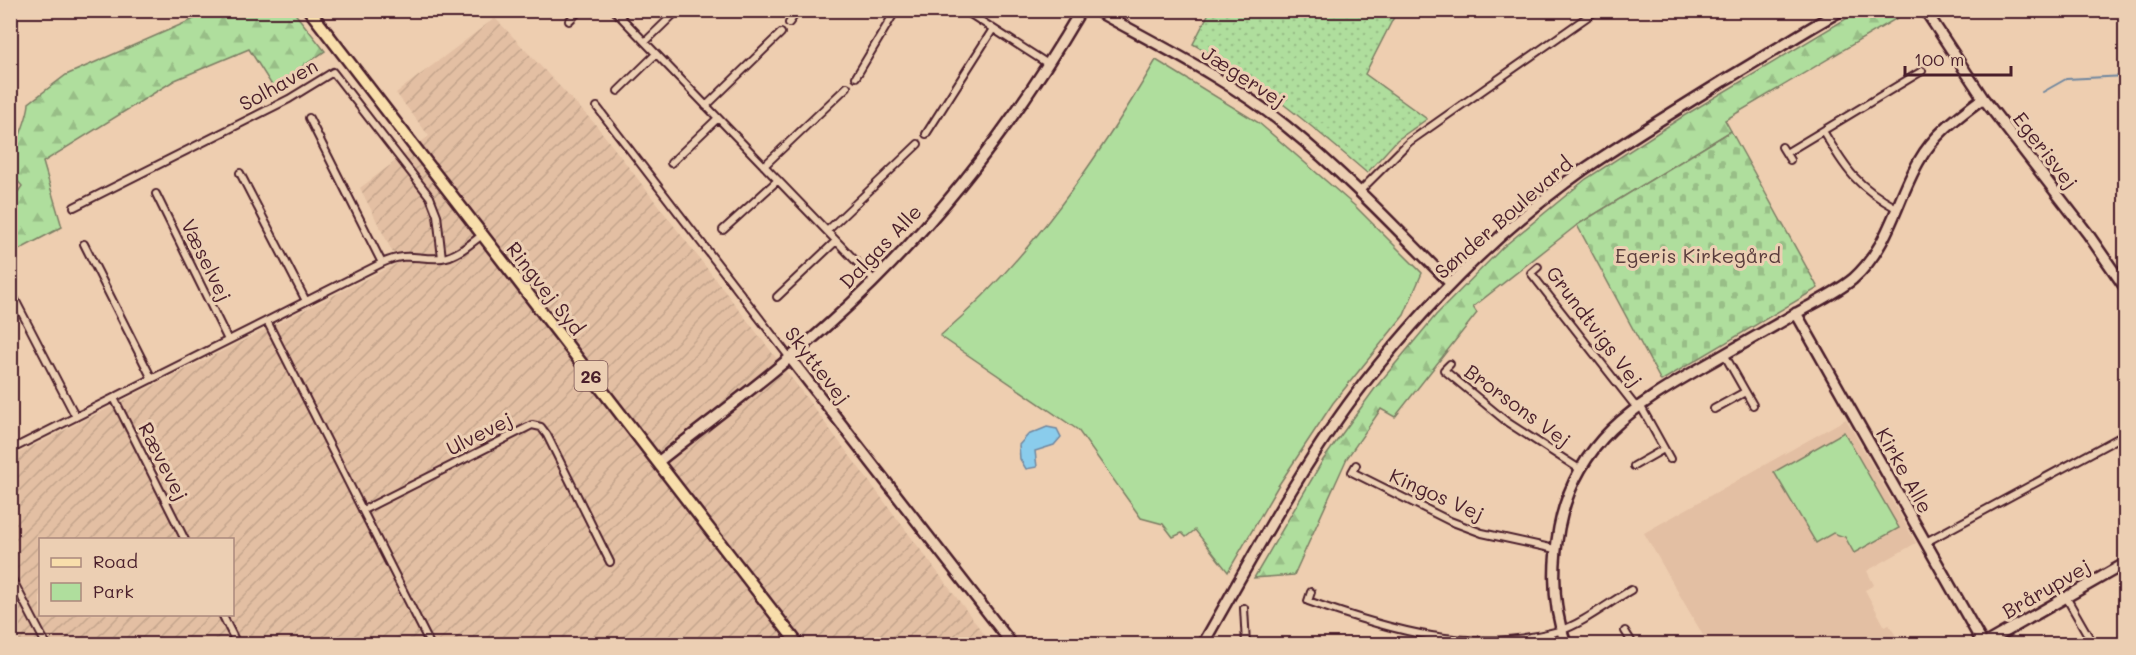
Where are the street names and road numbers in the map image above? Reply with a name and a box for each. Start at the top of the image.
street label: Jægervej [1197,39,1291,113]
street label: Solhaven [234,52,322,116]
street label: Egerisvej [2008,106,2084,194]
street label: Sønder Boulevard [1429,150,1577,284]
street label: Dalgas Alle [833,198,927,294]
street label: Væselvej [176,215,238,305]
street label: Ringvej Syd [501,236,591,340]
street label: Grundtvigs Vej [1541,260,1649,392]
street label: Skyttevej [779,321,857,409]
street label: Brorsons Vej [1460,358,1576,452]
road number: 26 [574,361,608,391]
street label: Ulvevej [441,405,517,461]
street label: Rævevej [133,417,195,505]
street label: Kirke Alle [1871,423,1939,517]
street label: Kingos Vej [1386,462,1488,526]
street label: Brårupvej [1997,552,2095,624]

